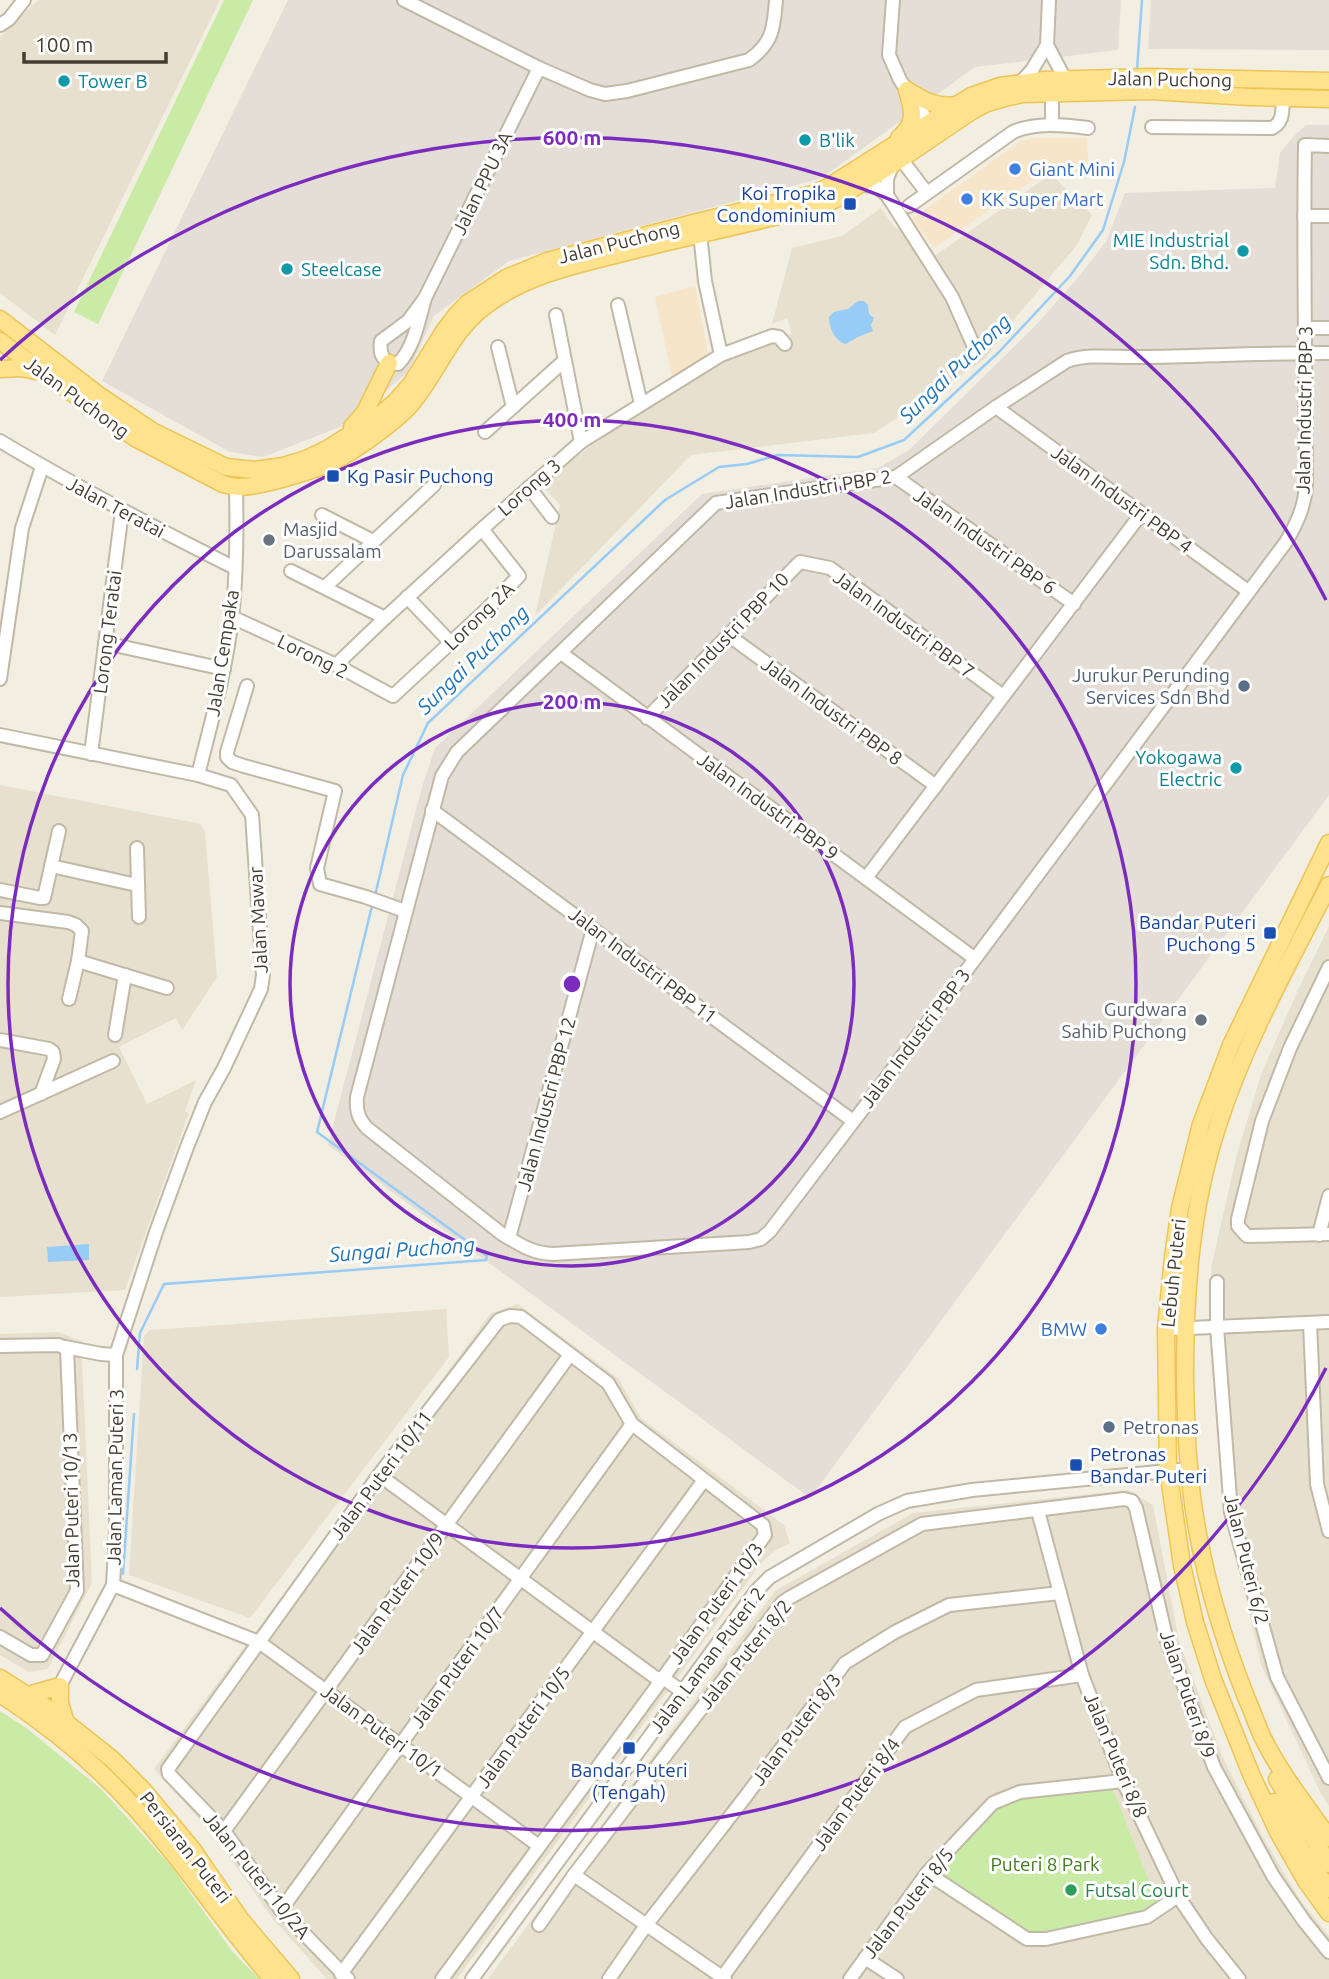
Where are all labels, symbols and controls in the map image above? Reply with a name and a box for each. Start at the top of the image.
scale bar [24,21,166,65]
text: 100 m [35,32,93,56]
street label: Jalan Puchong [1108,67,1232,91]
place label: Tower B [78,70,148,92]
marker: Tower B [56,73,72,89]
text: 600 m [543,125,601,149]
street label: Jalan PPU 3A [448,127,517,238]
place label: B'lik [819,129,855,151]
marker: B'lik [797,132,813,148]
place label: Giant Mini [1029,158,1115,180]
marker: Giant Mini [1007,161,1023,177]
place label: Koi Tropika Condominium [716,182,836,226]
place label: KK Super Mart [981,188,1104,210]
marker: KK Super Mart [959,191,975,207]
marker: Koi Tropika Condominium [842,196,858,212]
street label: Jalan Puchong [556,216,682,268]
place label: MIE Industrial Sdn. Bhd. [1113,229,1229,273]
marker: MIE Industrial Sdn. Bhd. [1235,243,1251,259]
place label: Steelcase [301,258,382,280]
marker: Steelcase [279,261,295,277]
water label: Sungai Puchong [893,309,1015,428]
street label: Jalan Industri PBP 3 [1292,326,1316,494]
street label: Jalan Puchong [20,352,134,442]
text: 400 m [543,407,601,431]
street label: Jalan Industri PBP 4 [1047,441,1197,557]
street label: Lorong 3 [493,454,565,520]
place label: Kg Pasir Puchong [347,465,494,487]
street label: Jalan Industri PBP 2 [723,465,893,513]
marker: Kg Pasir Puchong [325,468,341,484]
street label: Jalan Teratai [63,472,169,542]
street label: Jalan Industri PBP 6 [910,484,1060,598]
place label: Masjid Darussalam [283,518,382,562]
marker: Masjid Darussalam [261,532,277,548]
street label: Jalan Industri PBP 7 [829,566,979,682]
street label: Jalan Industri PBP 10 [653,568,793,712]
street label: Lorong Teratai [89,569,125,695]
street label: Lorong 2A [440,577,519,655]
street label: Jalan Cempaka [201,588,243,718]
water label: Sungai Puchong [411,600,533,719]
street label: Lorong 2 [274,629,352,683]
street label: Jalan Industri PBP 8 [757,653,907,769]
place label: Jurukur Perunding Services Sdn Bhd [1072,664,1230,708]
marker: Jurukur Perunding Services Sdn Bhd [1236,678,1252,694]
text: 200 m [543,689,601,713]
place label: Yokogawa Electric [1135,746,1222,790]
street label: Jalan Industri PBP 9 [693,748,843,864]
marker: Yokogawa Electric [1228,760,1244,776]
street label: Jalan Mawar [244,866,272,974]
street label: Jalan Industri PBP 11 [565,902,721,1028]
place label: Bandar Puteri Puchong 5 [1139,911,1256,955]
marker: Bandar Puteri Puchong 5 [1262,925,1278,941]
street label: Jalan Industri PBP 3 [856,964,974,1112]
centre of rings [560,972,584,996]
place label: Gurdwara Sahib Puchong [1062,998,1187,1042]
marker: Gurdwara Sahib Puchong [1193,1012,1209,1028]
street label: Jalan Industri PBP 12 [512,1015,580,1193]
street label: Lebuh Puteri [1156,1218,1190,1328]
water label: Sungai Puchong [327,1232,476,1266]
place label: BMW [1041,1318,1087,1340]
marker: BMW [1093,1321,1109,1337]
street label: Jalan Laman Puteri 3 [102,1388,128,1566]
street label: Jalan Puteri 10/11 [325,1406,437,1544]
place label: Petronas [1123,1416,1199,1438]
marker: Petronas [1101,1419,1117,1435]
street label: Jalan Puteri 10/13 [59,1432,83,1588]
place label: Petronas Bandar Puteri [1090,1443,1207,1487]
marker: Petronas Bandar Puteri [1068,1457,1084,1473]
street label: Jalan Puteri 6/2 [1220,1491,1274,1627]
street label: Jalan Puteri 10/9 [346,1528,448,1658]
street label: Jalan Puteri 10/3 [665,1538,767,1668]
street label: Jalan Laman Puteri 2 [645,1583,769,1737]
street label: Jalan Puteri 8/2 [694,1595,796,1713]
street label: Jalan Puteri 10/7 [406,1602,508,1732]
street label: Jalan Puteri 8/9 [1156,1627,1220,1761]
street label: Jalan Puteri 10/5 [472,1662,574,1792]
street label: Jalan Puteri 8/3 [747,1669,845,1789]
street label: Jalan Puteri 10/1 [317,1680,447,1782]
street label: Jalan Puteri 8/8 [1080,1689,1152,1821]
street label: Jalan Puteri 8/4 [808,1733,904,1855]
marker: Bandar Puteri (Tengah) [621,1740,637,1756]
place label: Bandar Puteri (Tengah) [570,1759,688,1803]
street label: Persiaran Puteri [136,1787,236,1907]
street label: Jalan Puteri 10/2A [199,1807,315,1943]
street label: Jalan Puteri 8/5 [858,1843,958,1963]
park label: Puteri 8 Park [990,1853,1100,1875]
place label: Futsal Court [1085,1879,1189,1901]
marker: Futsal Court [1063,1882,1079,1898]

